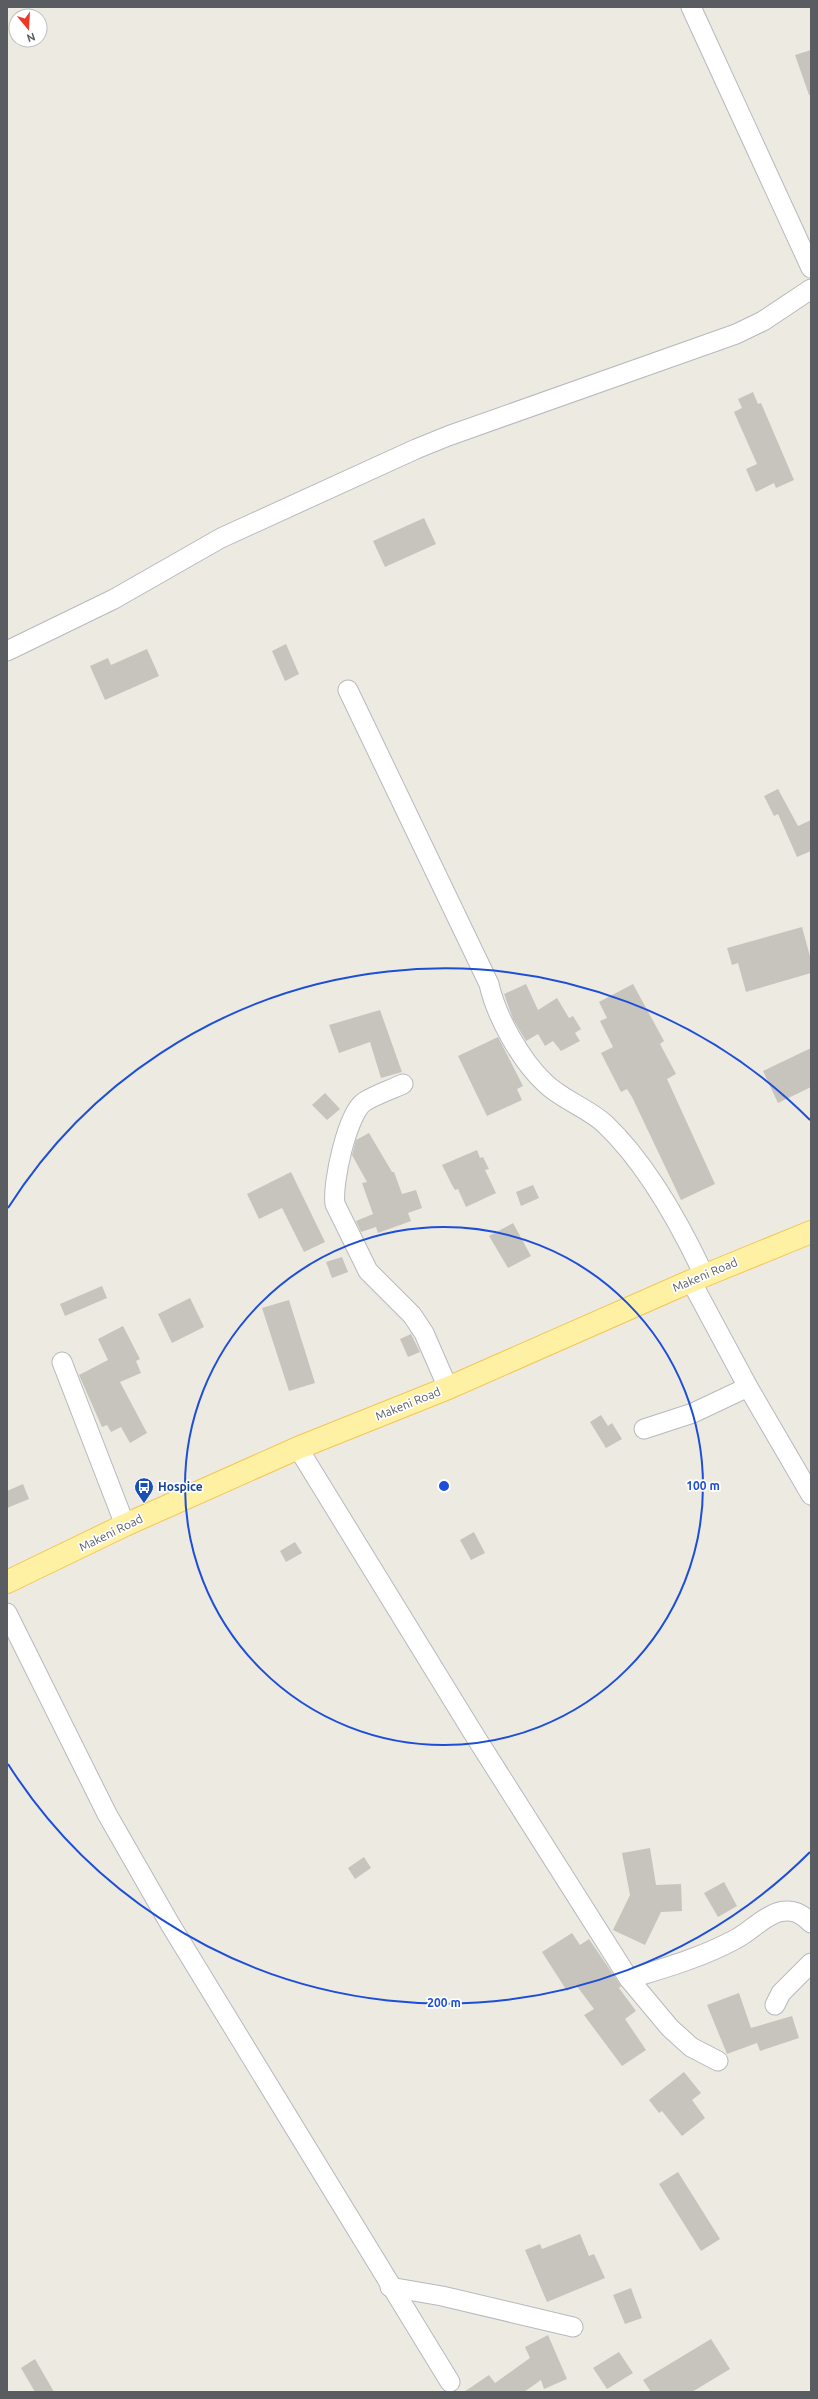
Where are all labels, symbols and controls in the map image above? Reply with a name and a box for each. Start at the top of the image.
north arrow [8,8,48,48]
text: N [25,31,37,44]
street label: Makeni Road [670,1255,739,1294]
street label: Makeni Road [373,1385,442,1423]
bus stop icon: Hospice [133,1476,155,1504]
centre of rings [437,1479,451,1493]
text: 100 m [686,1479,720,1492]
place label: Hospice [158,1480,203,1493]
street label: Makeni Road [77,1512,145,1554]
text: 200 m [427,1996,461,2009]

